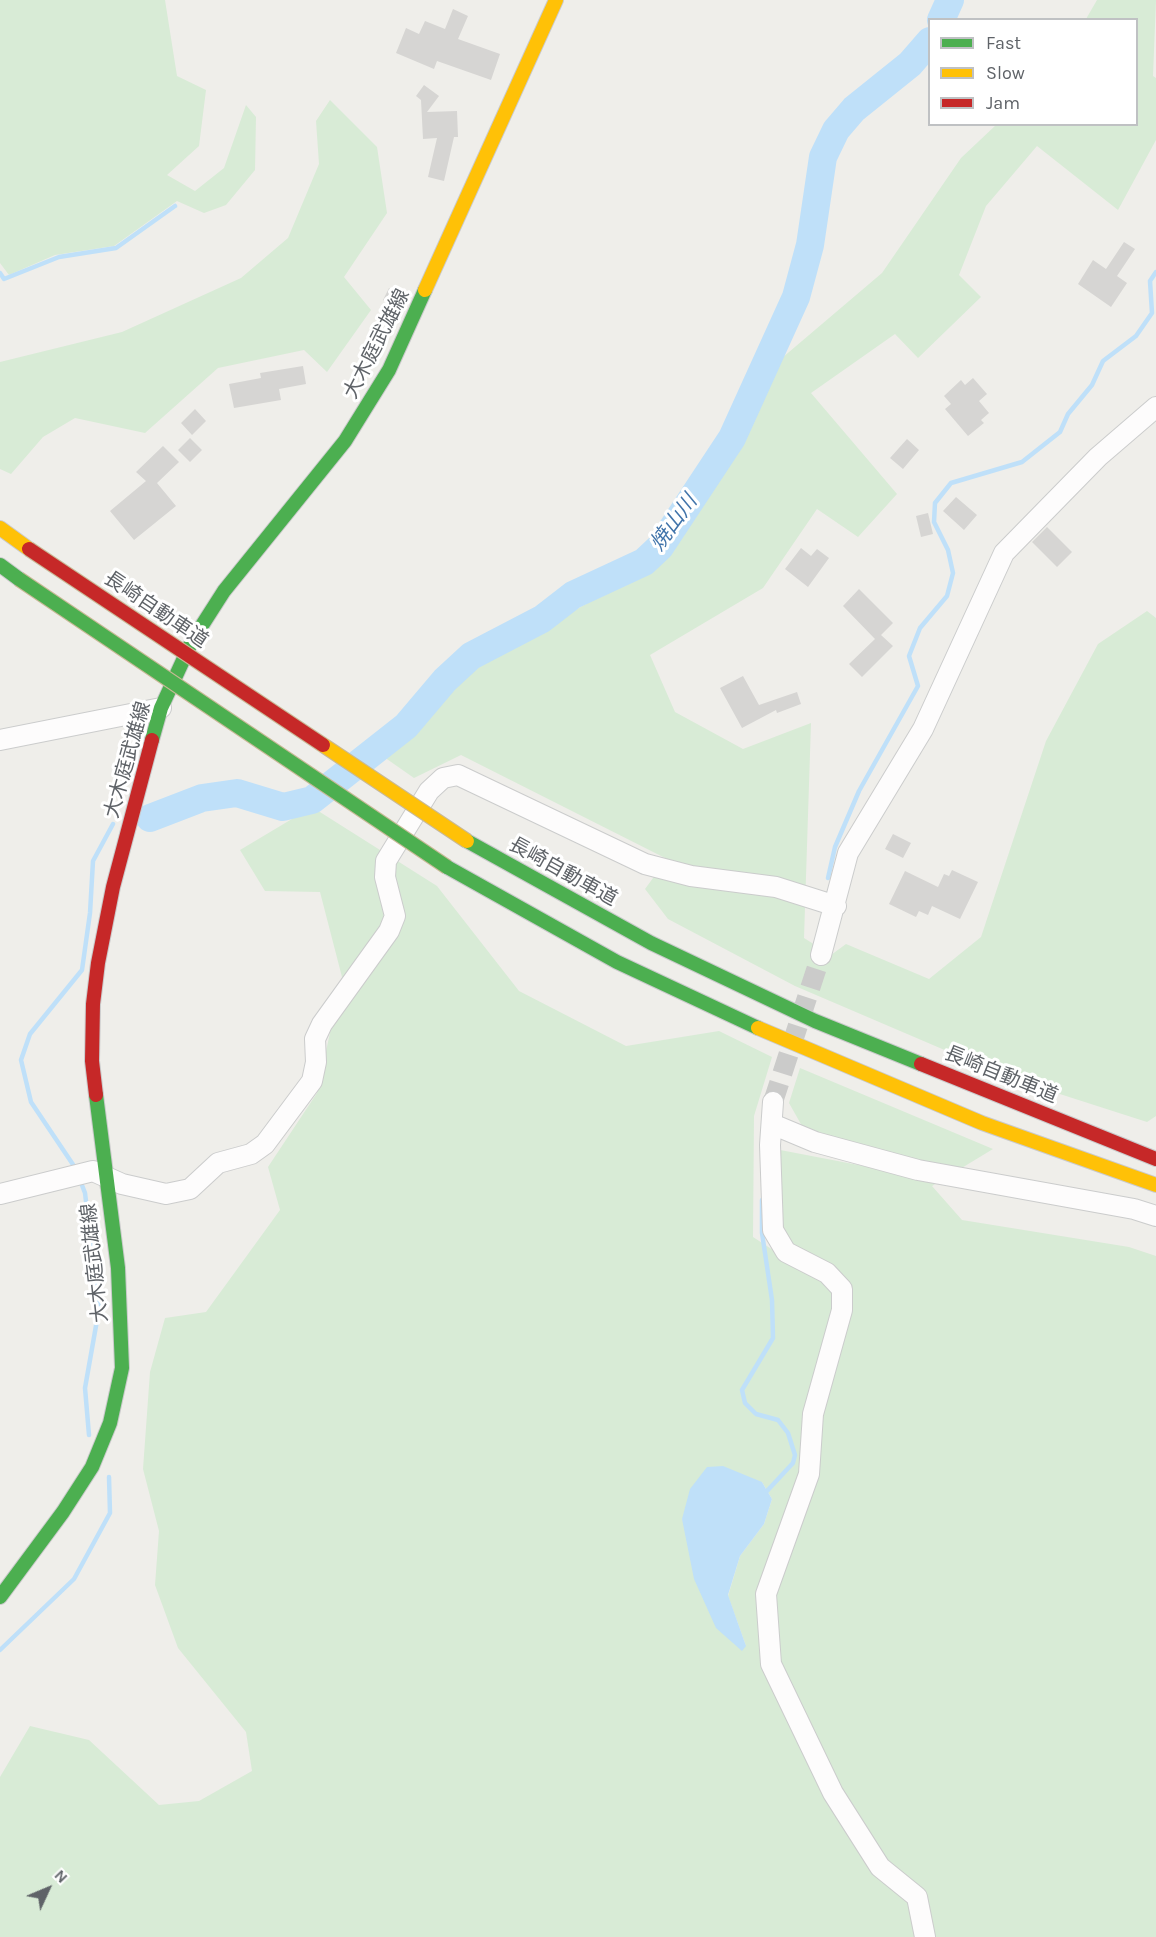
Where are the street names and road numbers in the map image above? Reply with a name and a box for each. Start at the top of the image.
street label: 大木庭武雄線 [339,285,415,403]
street label: 長崎自動車道 [100,567,212,653]
street label: 大木庭武雄線 [100,699,156,821]
street label: 長崎自動車道 [505,832,621,912]
street label: 長崎自動車道 [941,1041,1061,1109]
street label: 大木庭武雄線 [77,1202,113,1324]

